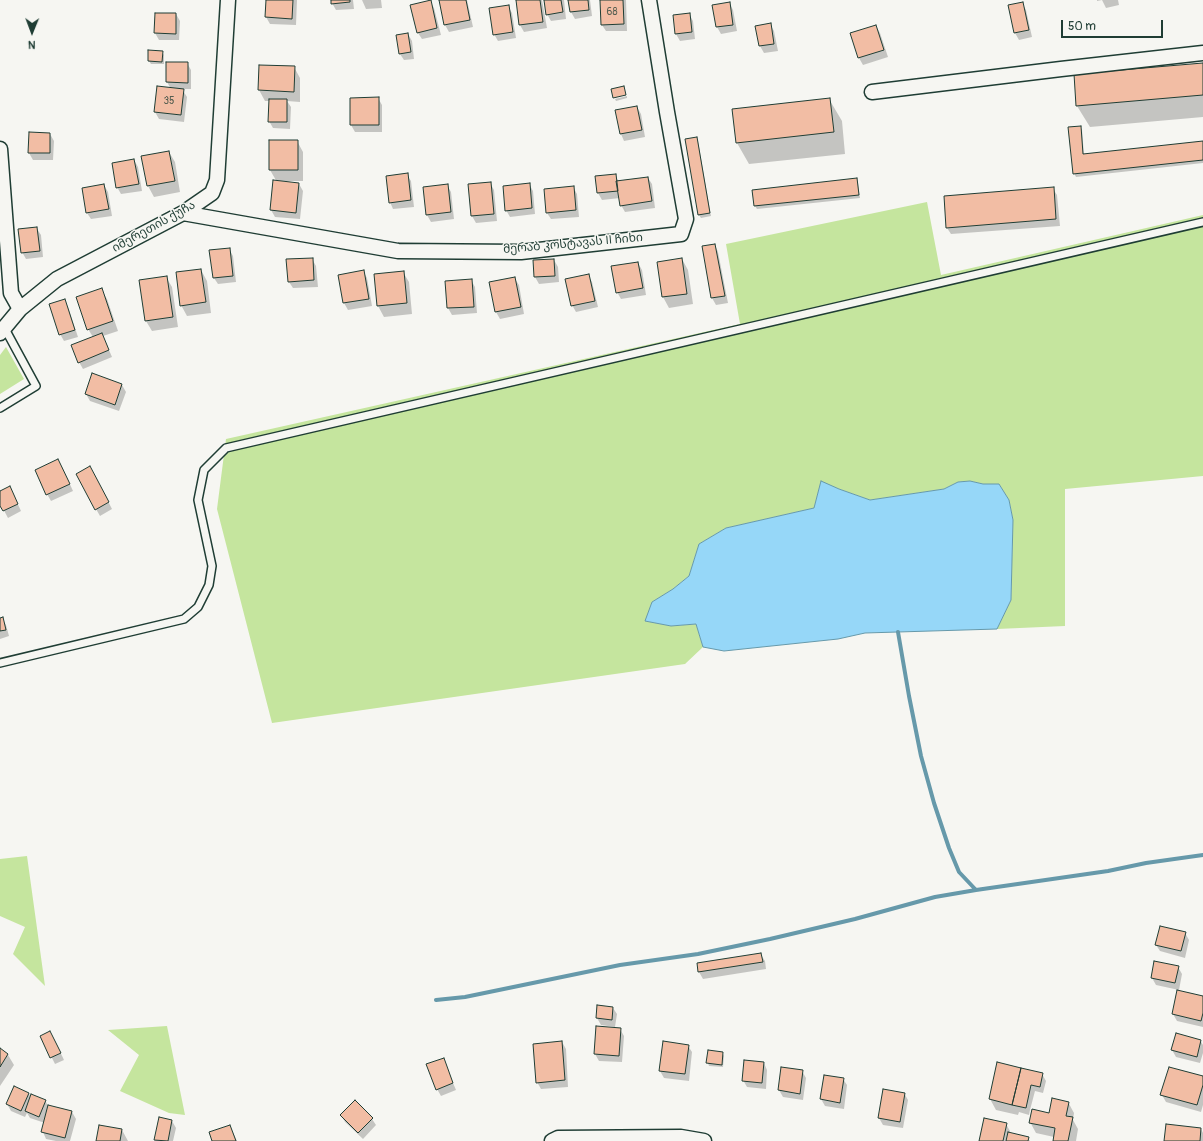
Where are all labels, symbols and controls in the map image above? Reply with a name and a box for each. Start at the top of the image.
house number: 68 [607,6,617,18]
north arrow [12,12,52,52]
scale bar [1063,12,1165,38]
text: 50 m [1068,19,1096,34]
text: N [28,38,36,51]
house number: 35 [164,95,174,107]
street label: იმერეთის ქუჩა [110,198,198,256]
street label: მერაბ კოსტავას II ჩიხი [503,231,643,257]

